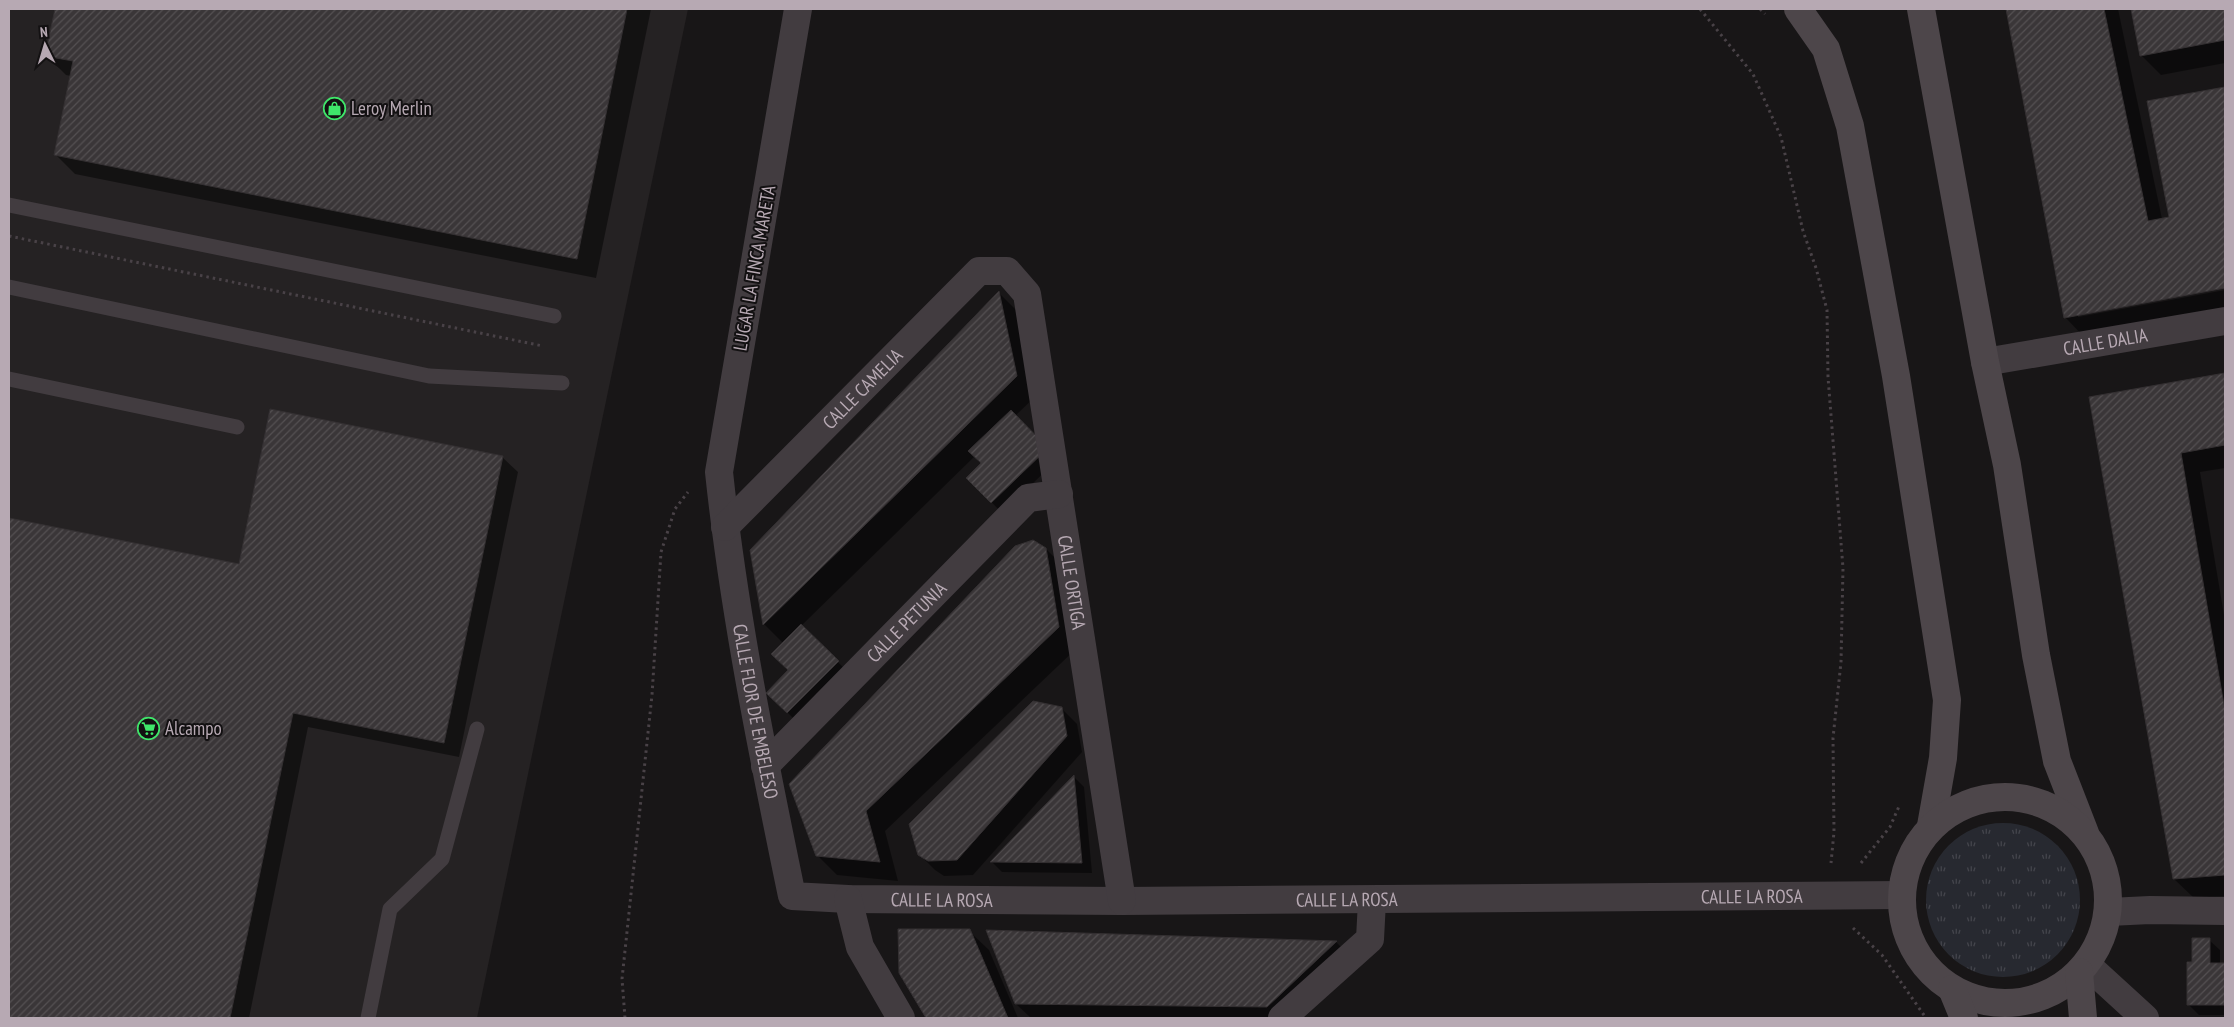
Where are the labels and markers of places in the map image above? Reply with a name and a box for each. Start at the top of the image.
shop icon: Leroy Merlin [323,96,347,120]
place label: Leroy Merlin [351,96,432,120]
supermarket icon: Alcampo [137,716,161,740]
place label: Alcampo [165,716,222,740]

